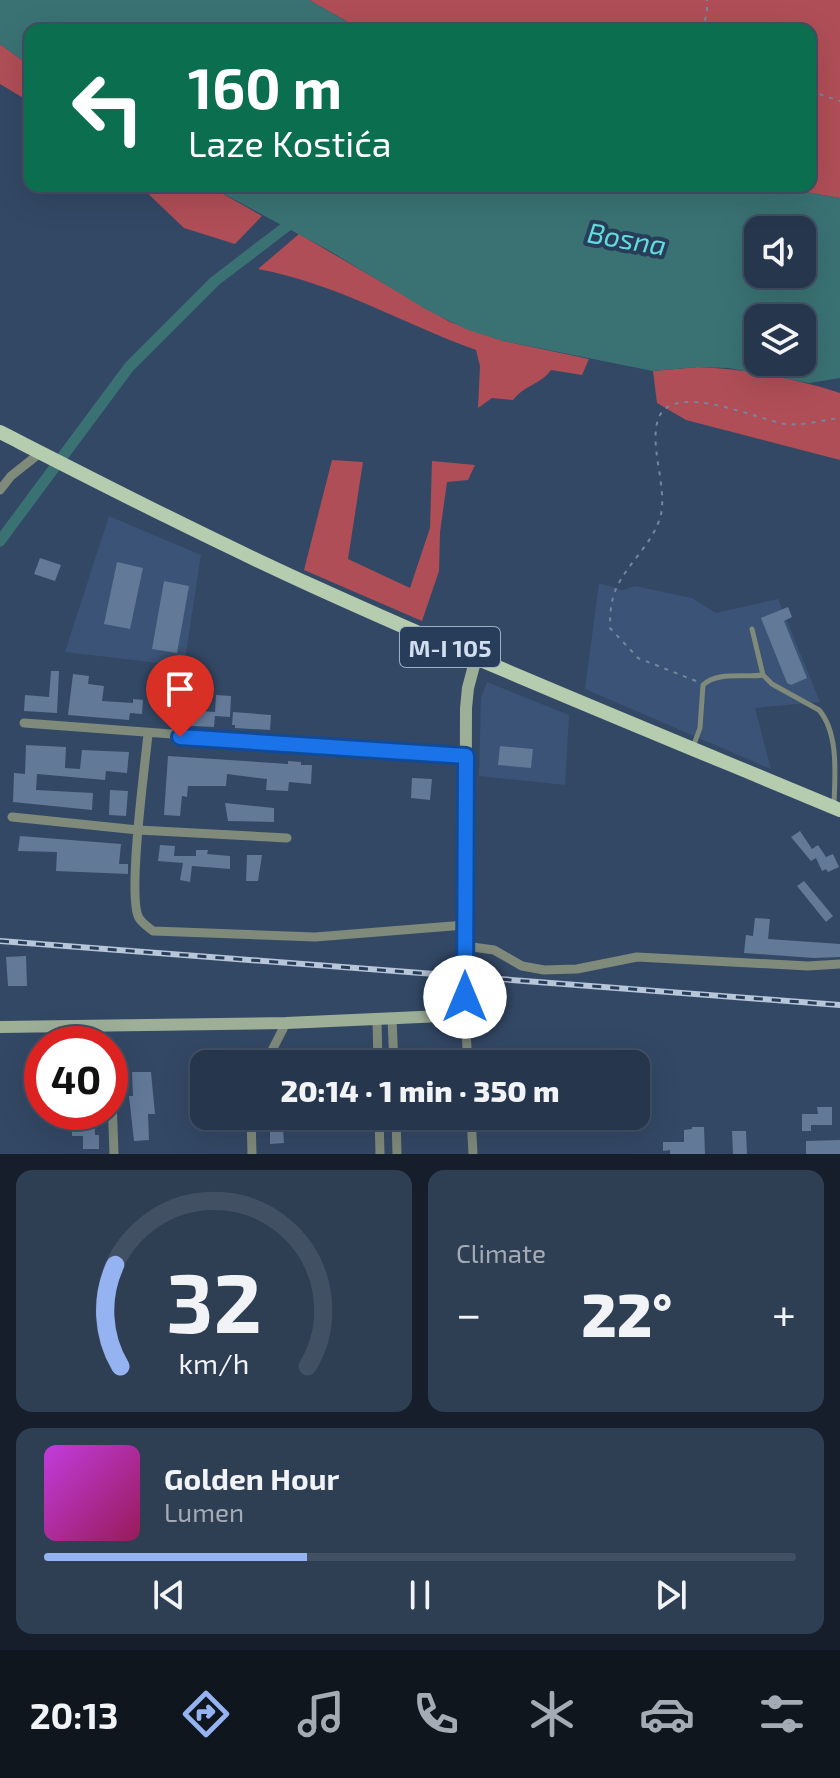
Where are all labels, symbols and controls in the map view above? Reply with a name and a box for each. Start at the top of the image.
text: 160 m [188,53,342,120]
icon: left [56,56,160,160]
text: Laze Kostića [188,121,392,164]
water label: Bosna [585,214,669,262]
map controls [744,216,816,376]
button: sound [744,216,816,288]
button: layers [744,304,816,376]
road number: M-I 105 [400,627,500,667]
pin [146,655,214,737]
icon: arrive [158,667,202,711]
position arrow [423,955,507,1039]
speed limit sign: 40 [24,1026,128,1130]
text: 20:14 · 1 min · 350 m [281,1072,559,1108]
text: Climate [456,1237,546,1268]
text: 32 [166,1250,262,1350]
text: 22° [581,1277,672,1349]
text: − [456,1286,482,1339]
text: + [772,1286,796,1339]
text: km/h [179,1345,249,1380]
text: Golden Hour [164,1460,339,1496]
text: Lumen [164,1496,244,1527]
icon: previous [147,1573,191,1617]
icon: pause [398,1573,442,1617]
icon: next [649,1573,693,1617]
icon: directions [178,1686,234,1742]
icon: music [293,1686,349,1742]
icon: phone [408,1686,464,1742]
icon: climate [524,1686,580,1742]
icon: car [639,1686,695,1742]
icon: filters [754,1686,810,1742]
text: 20:13 [30,1693,119,1736]

